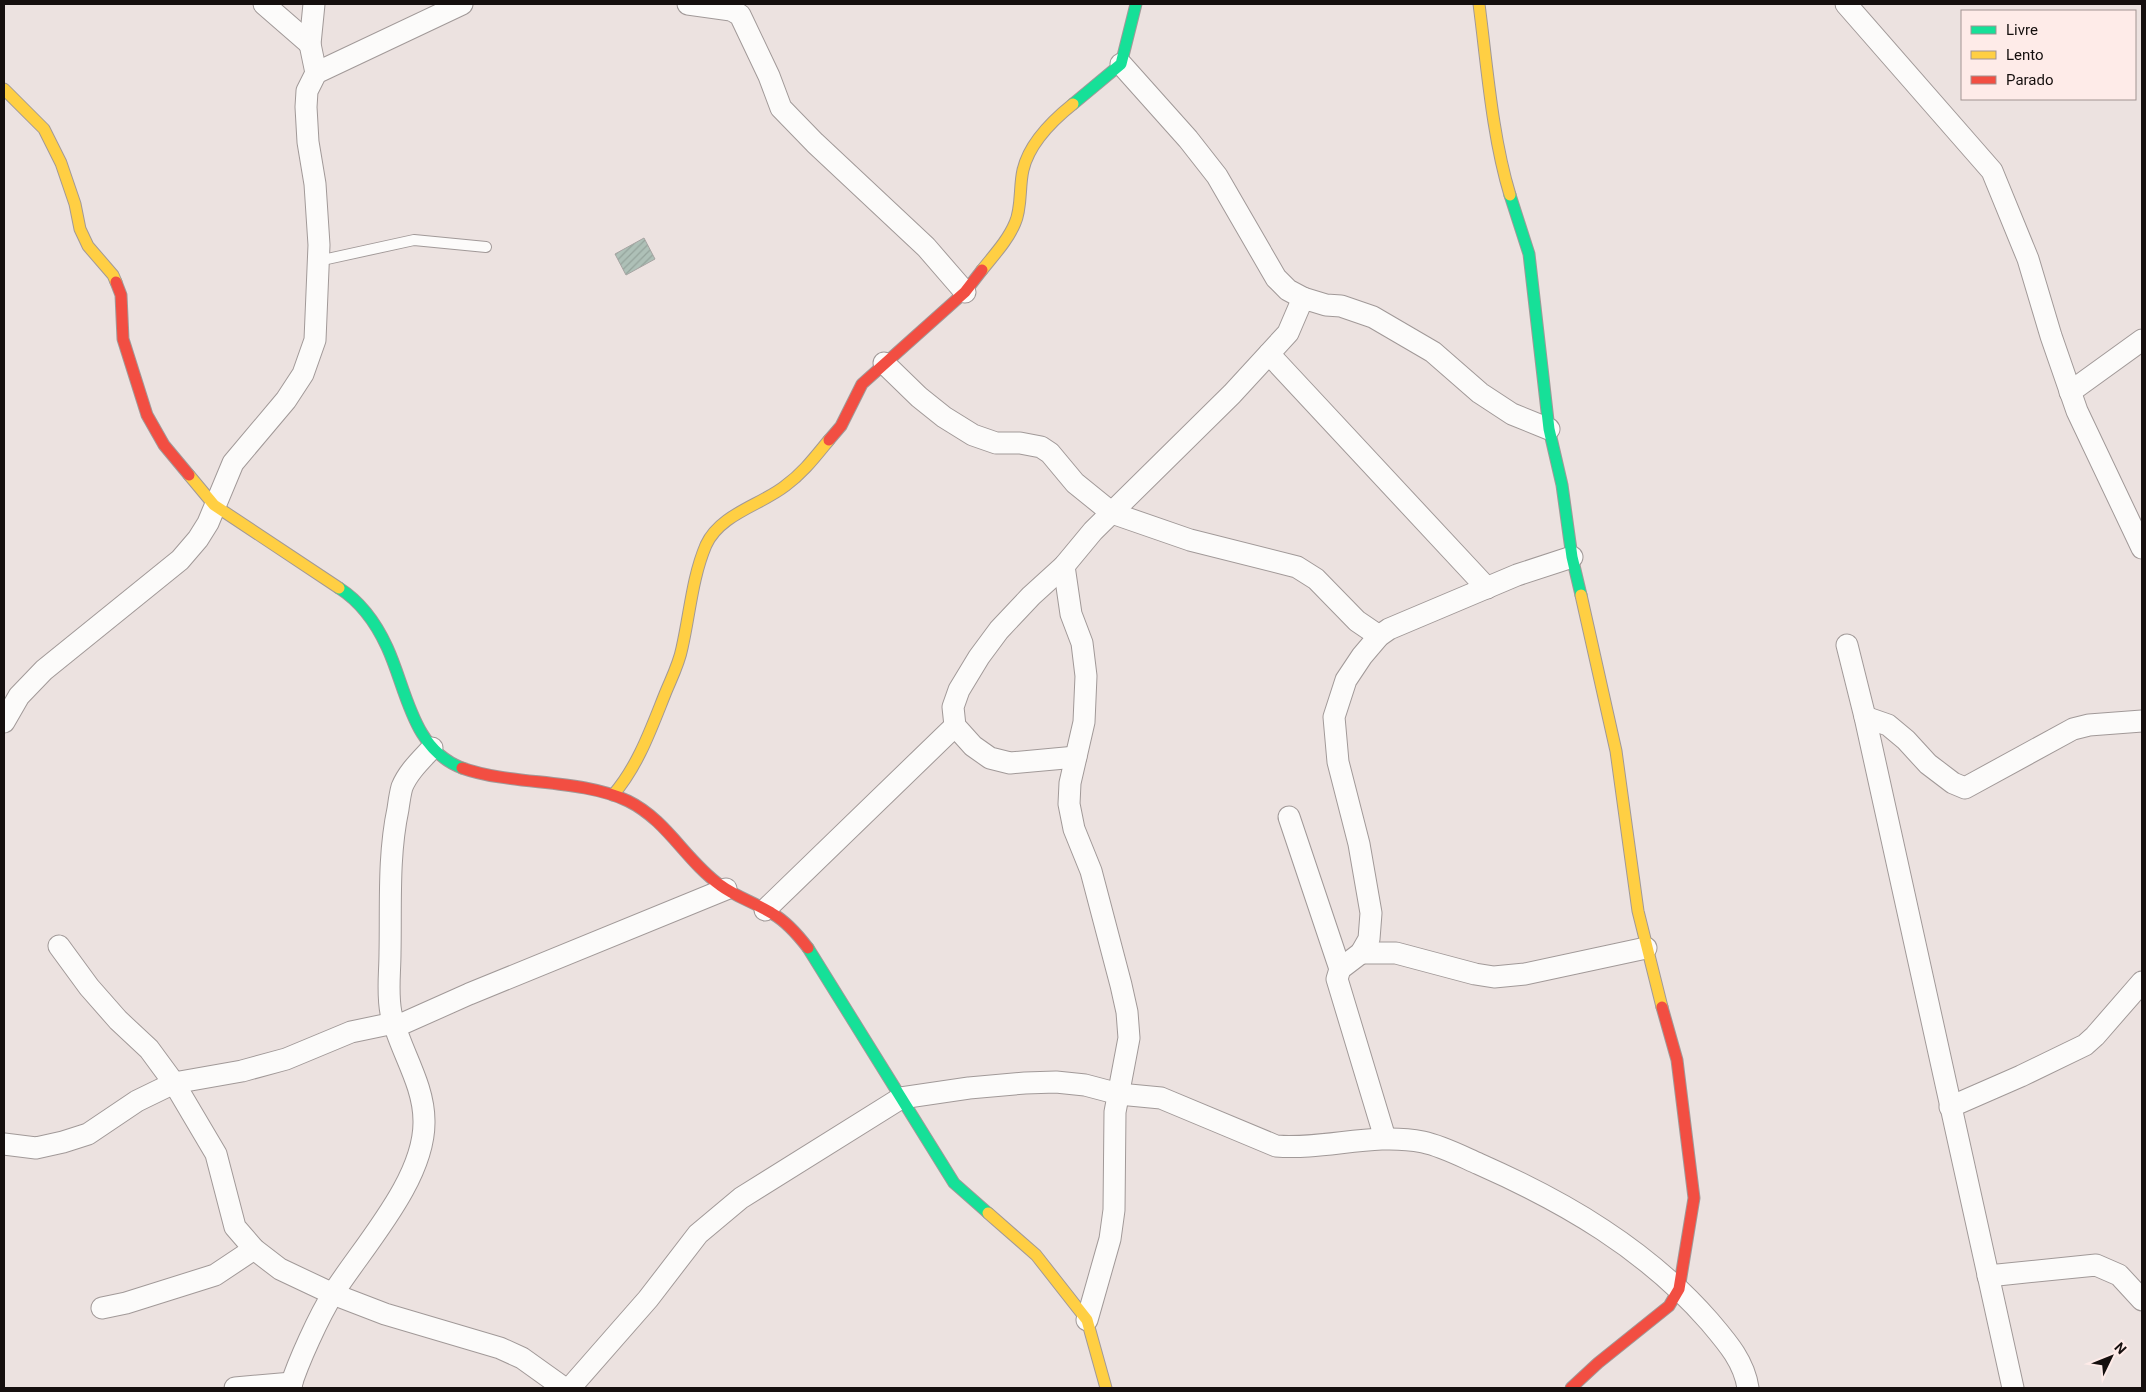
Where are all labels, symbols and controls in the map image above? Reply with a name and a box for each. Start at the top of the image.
legend [1961,10,2136,100]
text: Livre [2006,21,2038,39]
text: Lento [2006,46,2044,64]
text: Parado [2006,71,2054,89]
north arrow [2086,1332,2136,1382]
text: N [2111,1339,2130,1357]

